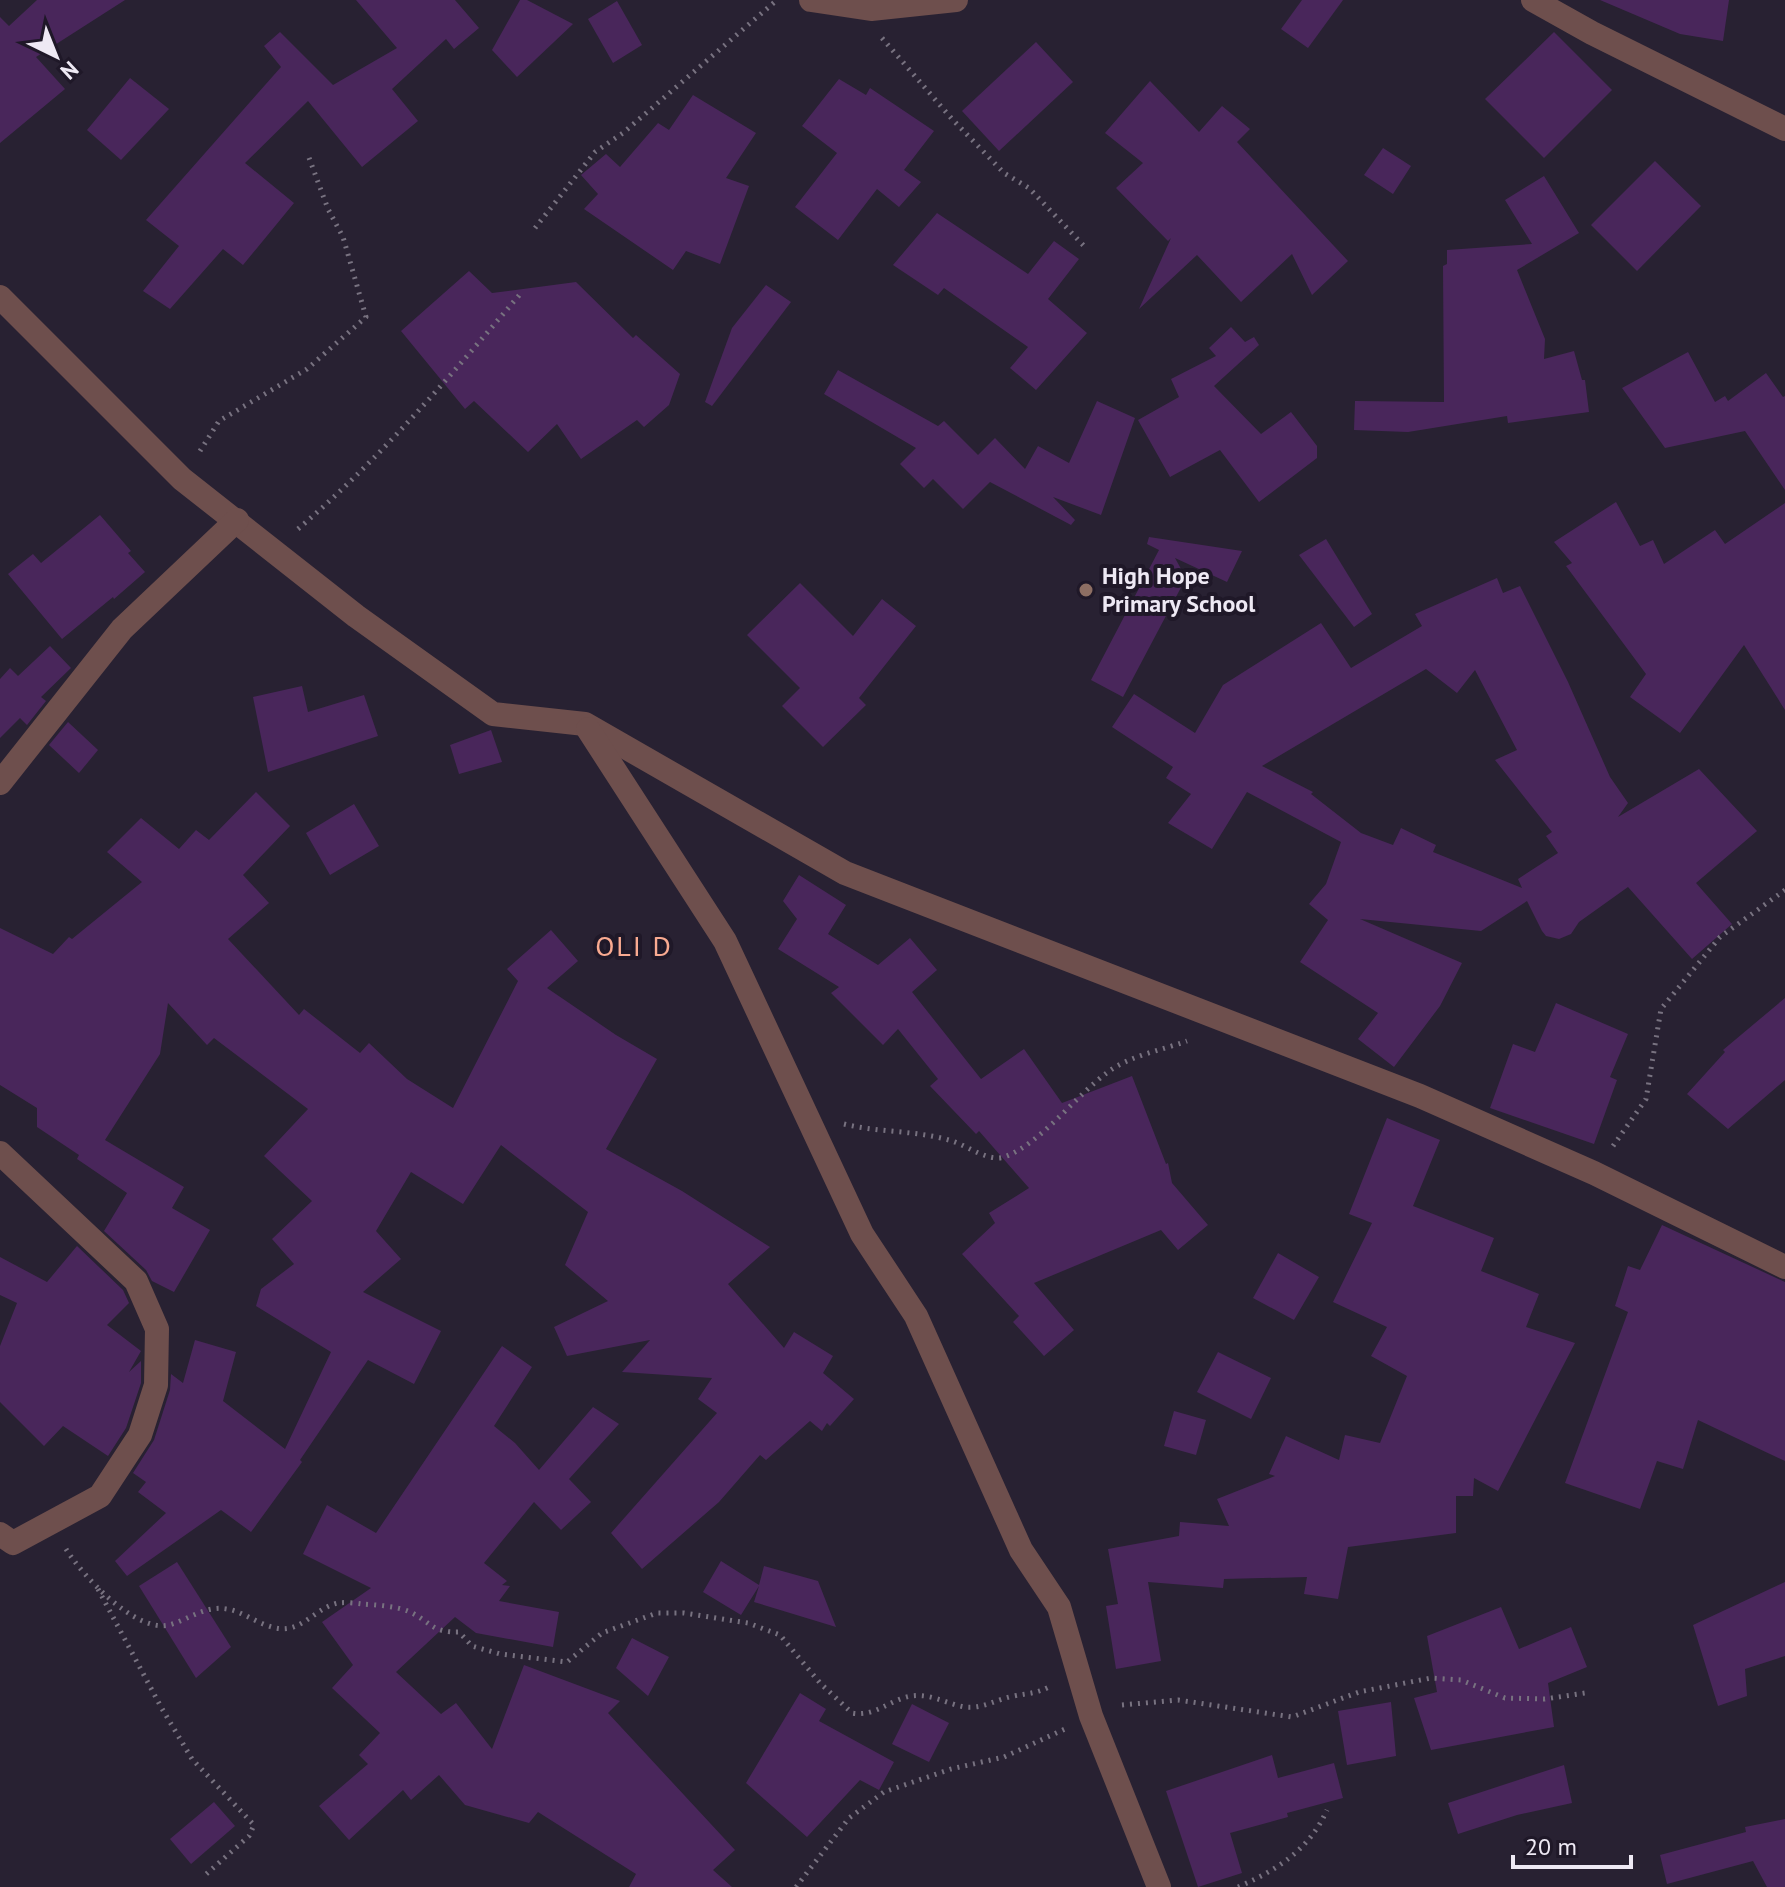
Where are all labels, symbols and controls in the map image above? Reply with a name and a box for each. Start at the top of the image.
north arrow [16,16,96,96]
text: N [55,55,84,86]
place label: High Hope Primary School [1102,560,1256,619]
marker: High Hope Primary School [1077,581,1095,599]
district label: OLI D [595,927,673,964]
scale bar [1513,1819,1631,1869]
text: 20 m [1525,1831,1577,1862]

